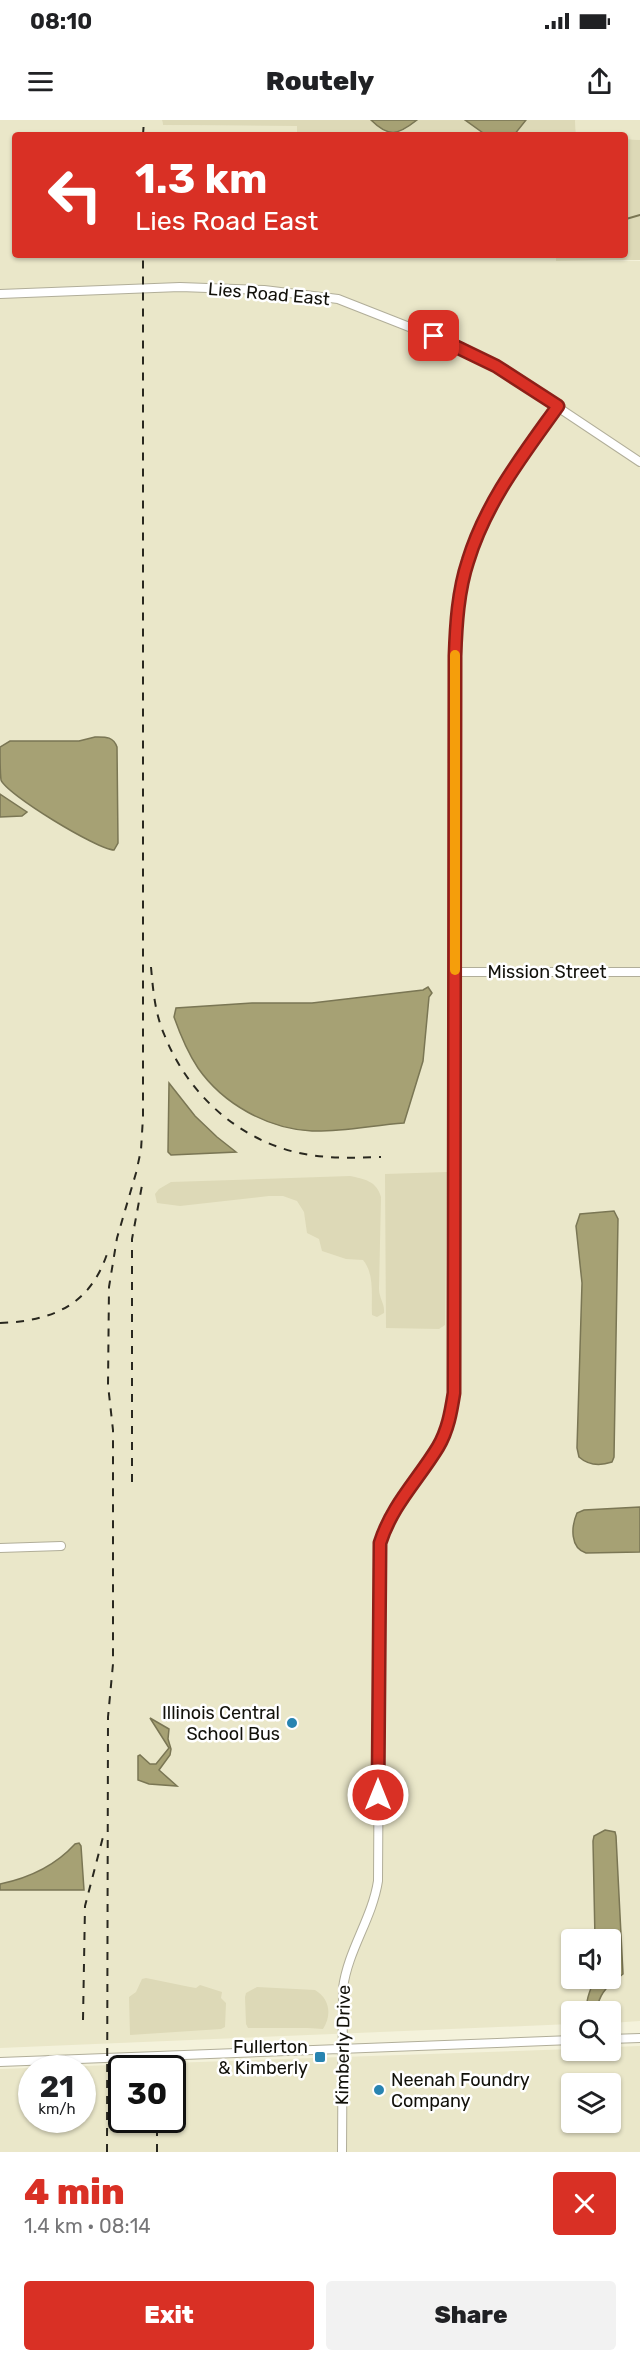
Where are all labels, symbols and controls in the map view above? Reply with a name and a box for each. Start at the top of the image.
text: 08:10 [30,8,92,35]
icon: menu [24,65,57,98]
text: Routely [266,65,374,97]
icon: share [583,65,616,98]
text: 1.3 km [135,154,267,204]
icon: left [36,156,114,234]
text: Lies Road East [135,205,318,237]
street label: Lies Road East [207,278,331,310]
pin [408,310,459,361]
icon: arrive [417,319,450,352]
street label: Mission Street [487,961,607,983]
place label: Illinois Central School Bus [162,1702,280,1745]
marker: Illinois Central School Bus [285,1716,299,1730]
position arrow [346,1763,410,1827]
map controls [561,1929,621,2133]
button: sound [561,1929,621,1989]
street label: Kimberly Drive [331,1985,355,2105]
button: search [561,2001,621,2061]
place label: Fullerton & Kimberly [218,2036,308,2079]
marker: Fullerton & Kimberly [313,2050,327,2064]
speed limit sign: 30 [108,2055,186,2133]
text: 21 [40,2069,74,2105]
place label: Neenah Foundry Company [391,2069,530,2112]
button: layers [561,2073,621,2133]
marker: Neenah Foundry Company [372,2083,386,2097]
text: km/h [38,2100,76,2118]
text: 4 min [24,2170,125,2213]
button: close [553,2172,616,2235]
text: 1.4 km · 08:14 [24,2214,151,2238]
button: Exit [24,2281,314,2350]
button: Share [326,2281,616,2350]

